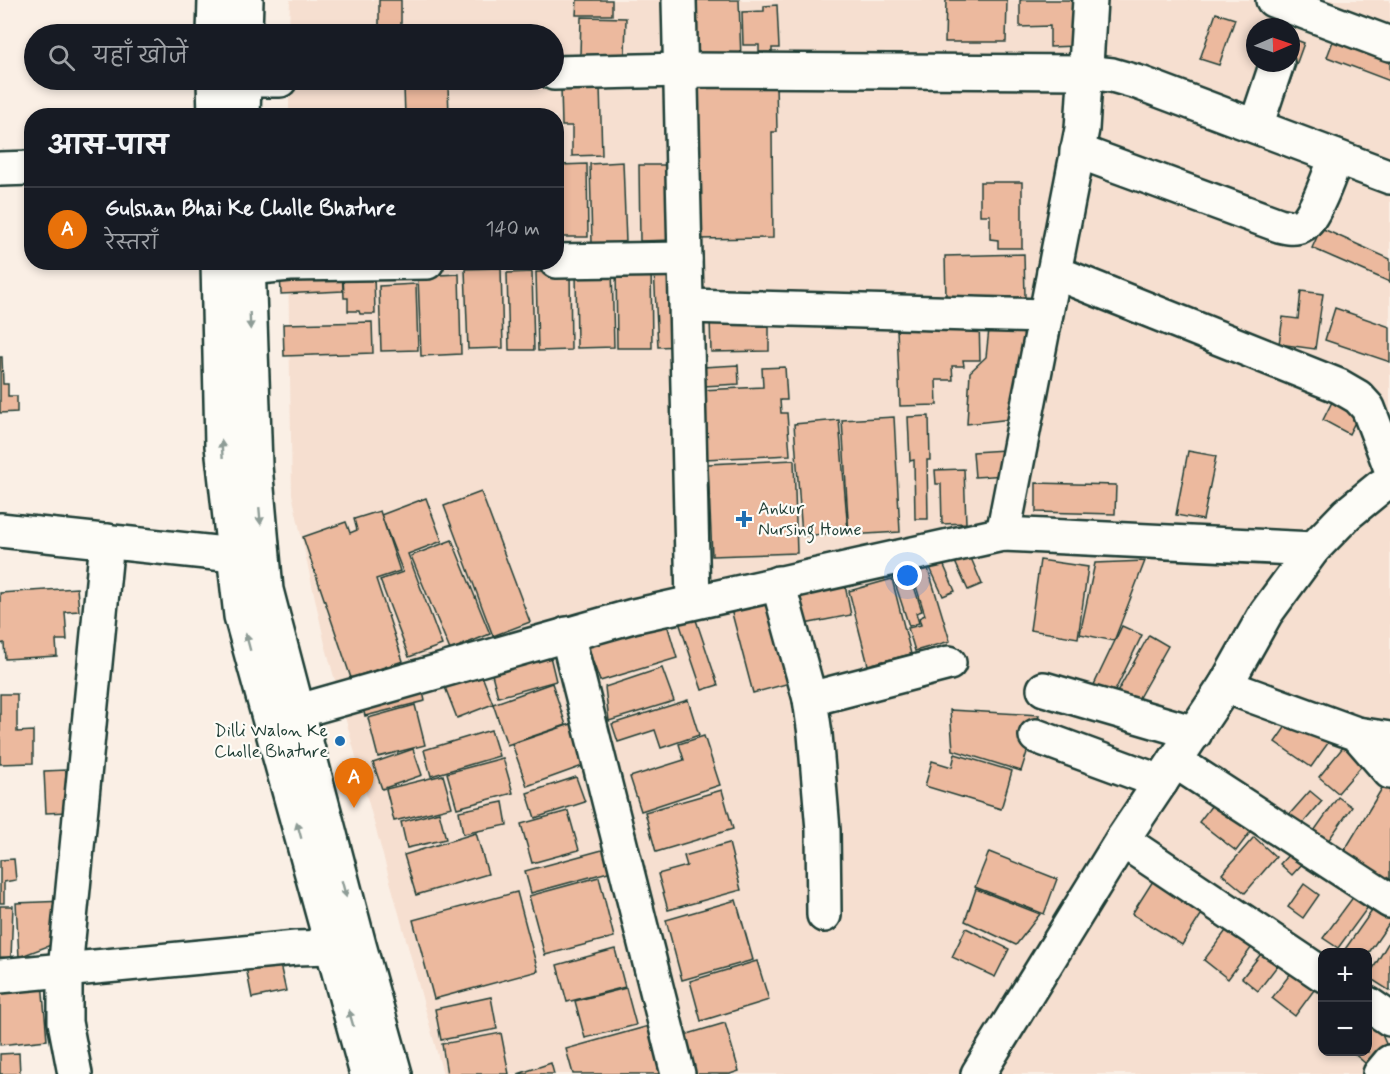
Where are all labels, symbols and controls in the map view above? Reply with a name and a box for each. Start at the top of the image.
north arrow [1246,18,1300,72]
search box [24,24,564,90]
icon: search [45,41,78,74]
text: यहाँ खोजें [93,43,188,71]
text: आस-पास [48,130,168,164]
text: Gulshan Bhai Ke Cholle Bhature [105,195,396,223]
text: A [61,216,74,243]
text: 140 m [486,216,540,243]
text: रेस्तराँ [105,230,158,257]
one-way arrow [246,311,255,330]
one-way arrow [218,439,227,458]
place label: Ankur Nursing Home [758,497,862,544]
one-way arrow [255,506,264,525]
marker: Ankur Nursing Home [735,510,753,528]
your location [893,561,922,590]
one-way arrow [243,632,252,650]
place label: Dilli Walon Ke Cholle Bhature [214,719,328,764]
marker: Dilli Walon Ke Cholle Bhature [333,734,347,748]
pin: A [334,758,374,808]
one-way arrow [294,821,303,839]
one-way arrow [340,880,350,899]
map controls [1318,948,1372,1056]
button: + [1318,948,1372,1002]
button: − [1318,1002,1372,1056]
one-way arrow [346,1009,355,1027]

